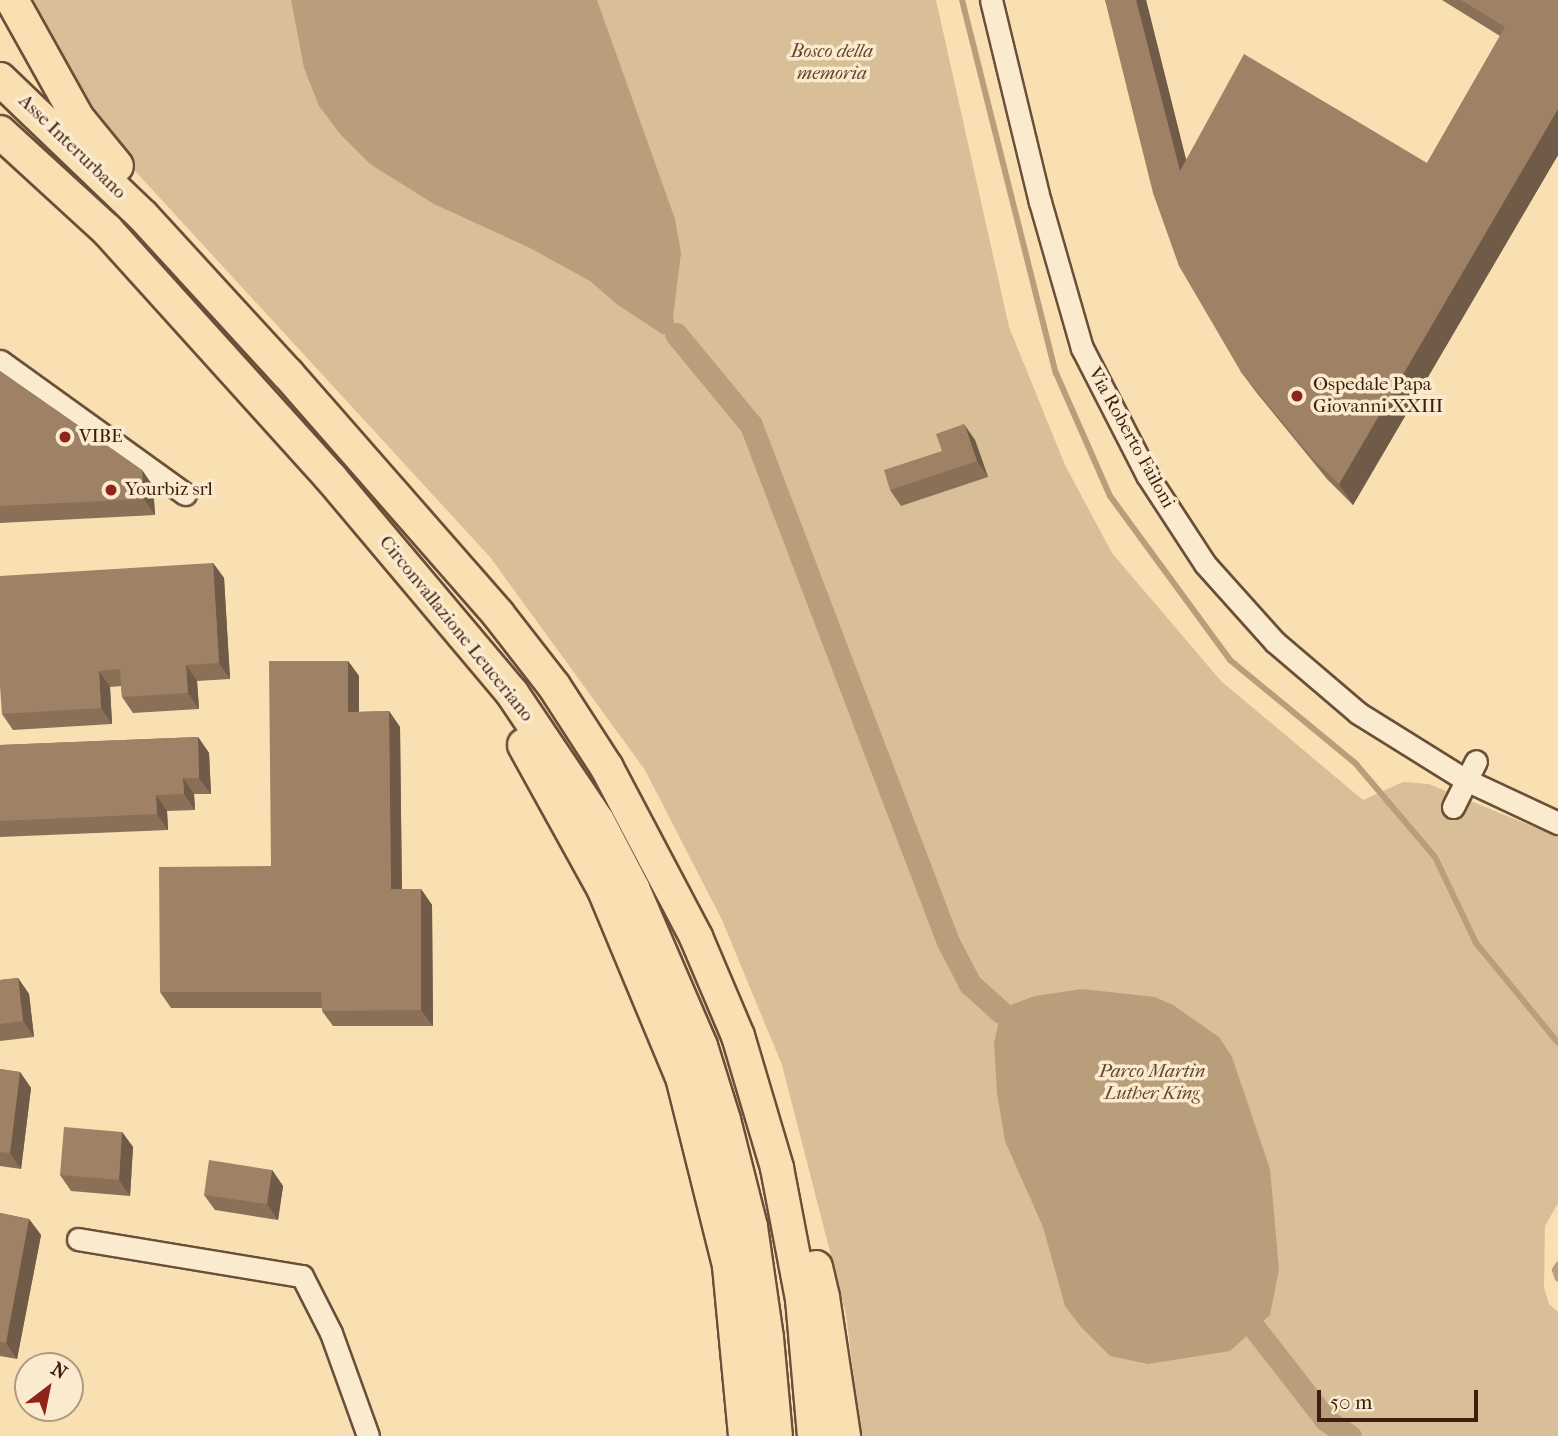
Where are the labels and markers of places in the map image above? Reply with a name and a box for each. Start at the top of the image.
place label: Ospedale Papa Giovanni XXIII [1313,374,1443,418]
marker: Ospedale Papa Giovanni XXIII [1287,386,1307,406]
place label: VIBE [79,426,123,448]
marker: VIBE [57,429,73,445]
place label: Yourbiz srl [125,479,213,501]
marker: Yourbiz srl [103,482,119,498]

